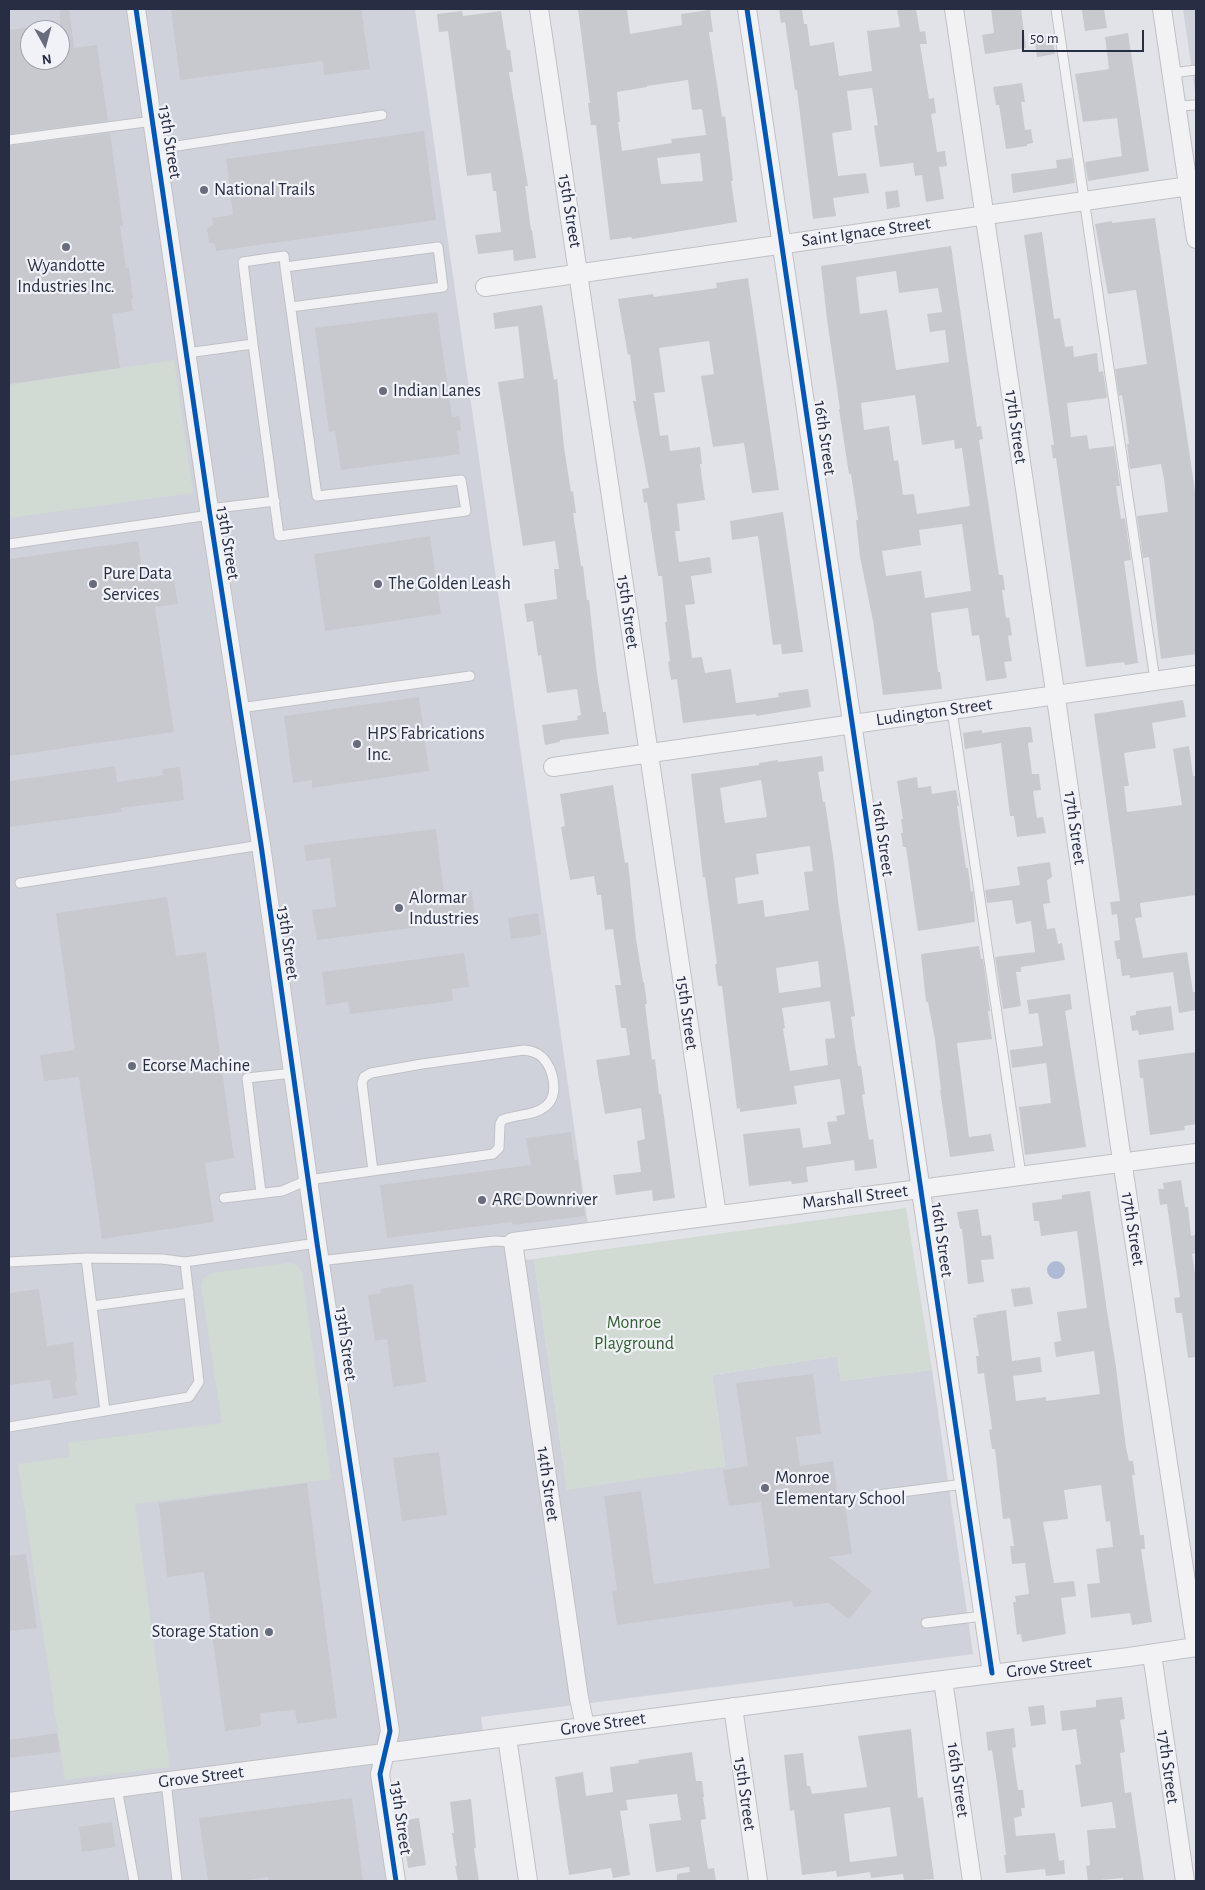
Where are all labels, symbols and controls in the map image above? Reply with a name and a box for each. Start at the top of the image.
north arrow [20,20,70,70]
scale bar [1025,20,1148,52]
text: 50 m [1030,31,1059,46]
text: N [41,51,52,66]
street label: 13th Street [154,104,186,180]
street label: 15th Street [554,173,586,249]
place label: National Trails [214,179,315,201]
marker: National Trails [198,184,210,196]
street label: Saint Ignace Street [800,212,932,252]
marker: Wyandotte Industries Inc. [60,241,72,253]
place label: Wyandotte Industries Inc. [17,255,115,298]
place label: Indian Lanes [393,380,481,402]
marker: Indian Lanes [377,385,389,397]
street label: 17th Street [1000,389,1032,465]
street label: 16th Street [809,399,841,477]
street label: 13th Street [212,505,244,581]
place label: Pure Data Services [103,563,172,606]
place label: The Golden Leash [388,573,511,595]
street label: 15th Street [612,574,644,650]
marker: Pure Data Services [87,578,99,590]
marker: The Golden Leash [372,578,384,590]
street label: Ludington Street [874,693,994,731]
place label: HPS Fabrications Inc. [367,723,485,766]
marker: HPS Fabrications Inc. [351,738,363,750]
street label: 17th Street [1059,790,1091,866]
street label: 16th Street [867,800,899,878]
place label: Alormar Industries [409,887,479,930]
marker: Alormar Industries [393,902,405,914]
street label: 13th Street [272,905,304,981]
street label: 15th Street [671,975,703,1051]
place label: Ecorse Machine [142,1055,250,1077]
marker: Ecorse Machine [126,1060,138,1072]
street label: Marshall Street [801,1180,909,1214]
place label: ARC Downriver [492,1189,598,1211]
street label: 17th Street [1117,1191,1149,1267]
marker: ARC Downriver [476,1194,488,1206]
street label: 16th Street [926,1201,958,1279]
street label: 13th Street [330,1306,362,1382]
park label: Monroe Playground [594,1312,674,1355]
street label: 14th Street [532,1445,564,1523]
place label: Monroe Elementary School [775,1467,905,1510]
marker: Monroe Elementary School [759,1482,771,1494]
place label: Storage Station [152,1621,259,1643]
marker: Storage Station [263,1626,275,1638]
street label: Grove Street [1005,1651,1093,1683]
street label: Grove Street [559,1707,647,1741]
street label: 17th Street [1152,1729,1184,1805]
street label: 16th Street [942,1741,974,1819]
street label: 15th Street [729,1756,761,1832]
street label: Grove Street [157,1761,245,1793]
street label: 13th Street [385,1780,417,1856]

